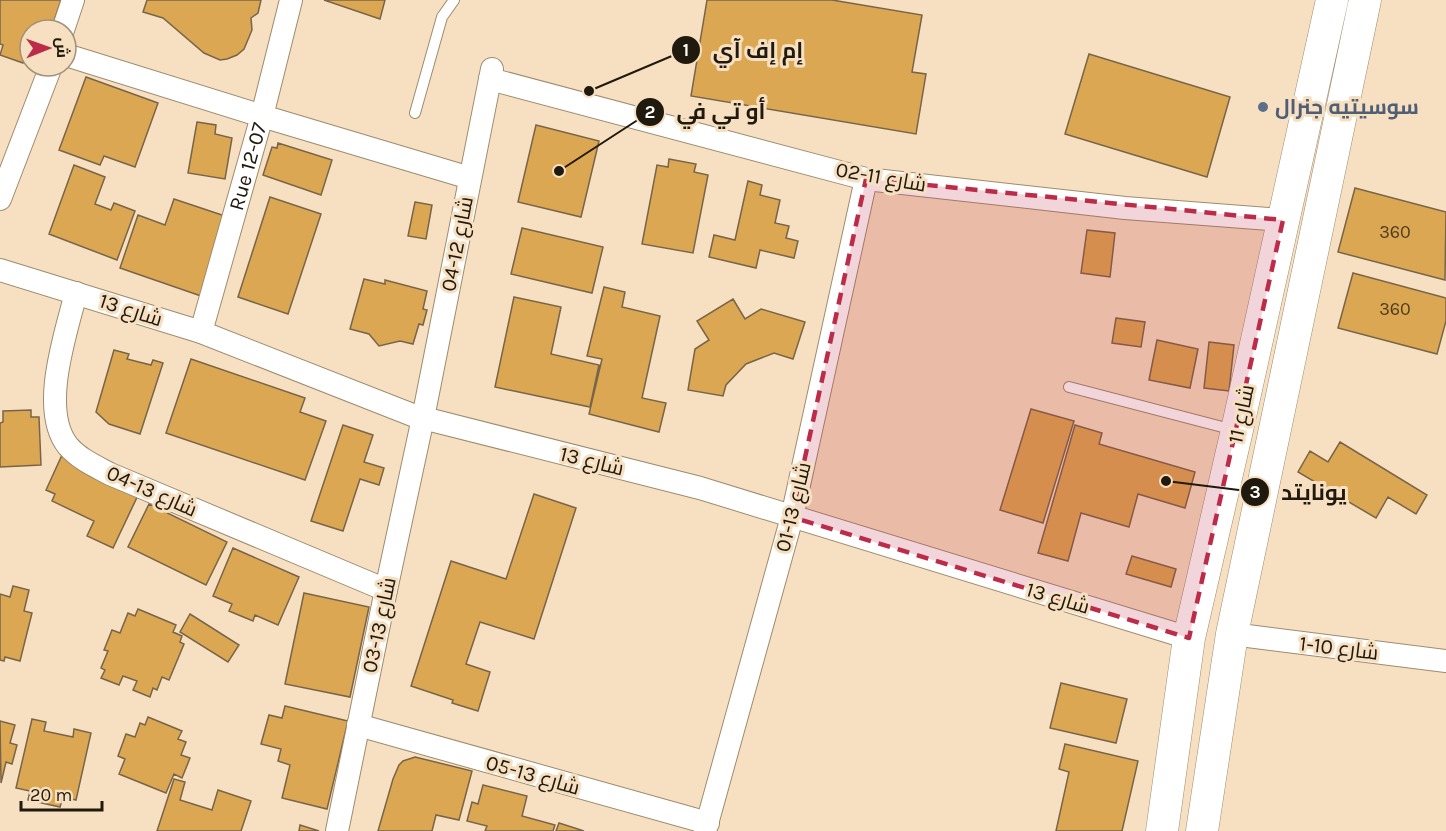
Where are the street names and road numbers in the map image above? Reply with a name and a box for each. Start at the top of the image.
street label: Rue 12-07 [224,120,272,213]
street label: شارع 11-02 [834,157,928,199]
street label: شارع 12-04 [436,194,480,294]
street label: شارع 13 [96,289,166,333]
street label: شارع 11 [1223,382,1261,446]
street label: شارع 13 [557,441,626,482]
street label: شارع 13-04 [102,460,201,523]
street label: شارع 13-01 [770,460,818,555]
street label: شارع 13-03 [357,575,403,675]
street label: شارع 13 [1023,577,1093,621]
street label: شارع 10-1 [1298,631,1380,667]
street label: شارع 13-05 [483,750,583,802]

